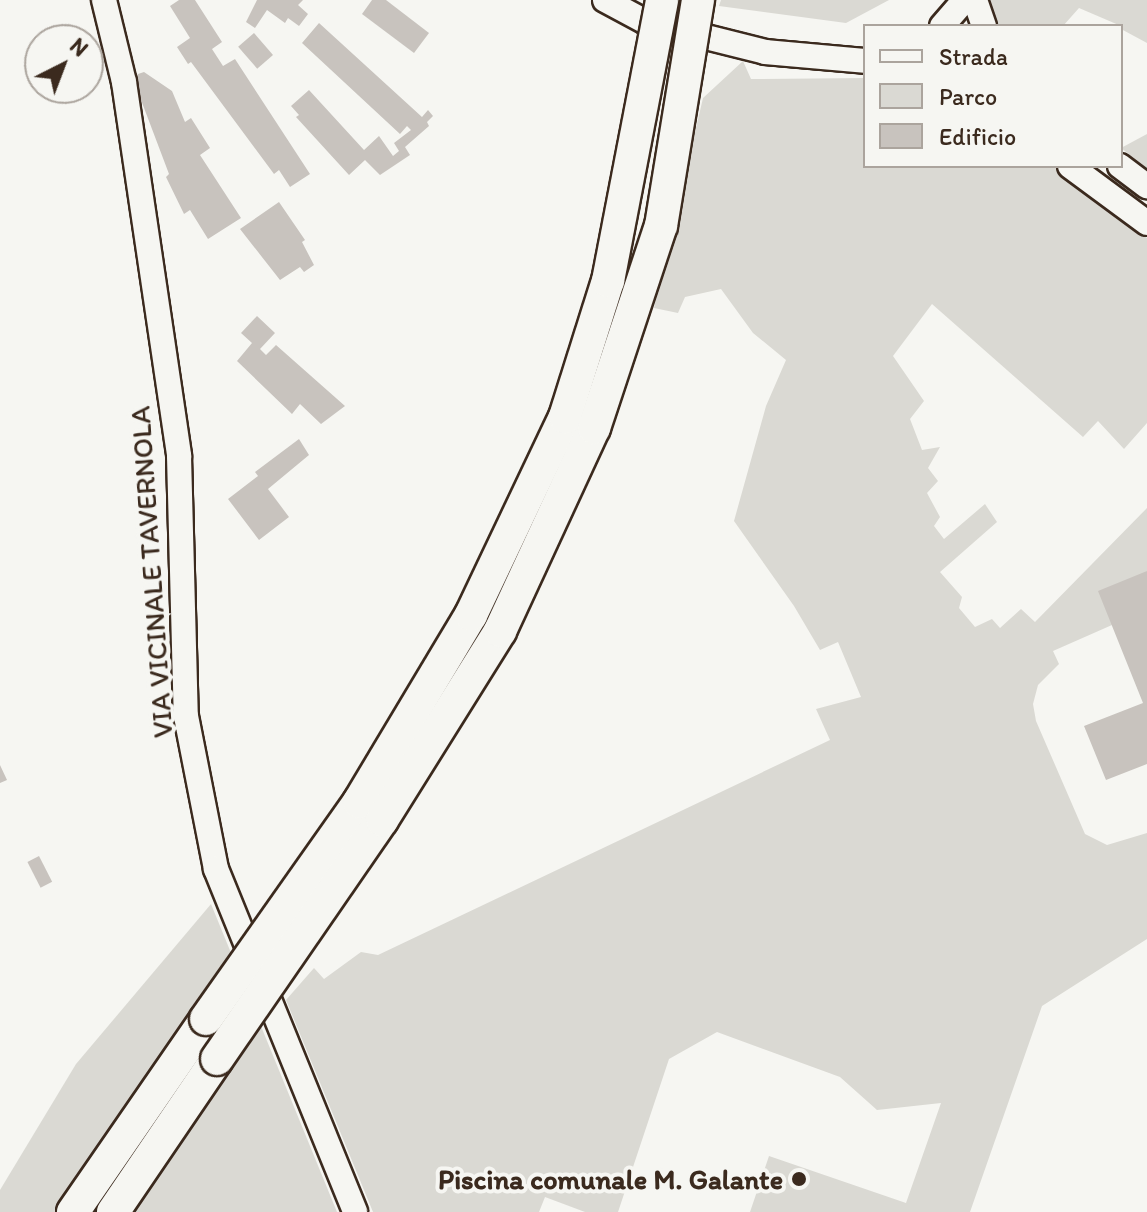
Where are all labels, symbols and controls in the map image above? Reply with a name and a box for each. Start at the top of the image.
north arrow [24,24,104,104]
legend [863,24,1123,168]
text: N [64,32,94,62]
text: Strada [939,42,1008,71]
text: Parco [939,82,997,111]
text: Edificio [939,122,1016,151]
street label: VIA VICINALE TAVERNOLA [123,407,179,737]
place label: Piscina comunale M. Galante [438,1162,783,1196]
marker: Piscina comunale M. Galante [790,1170,808,1188]

